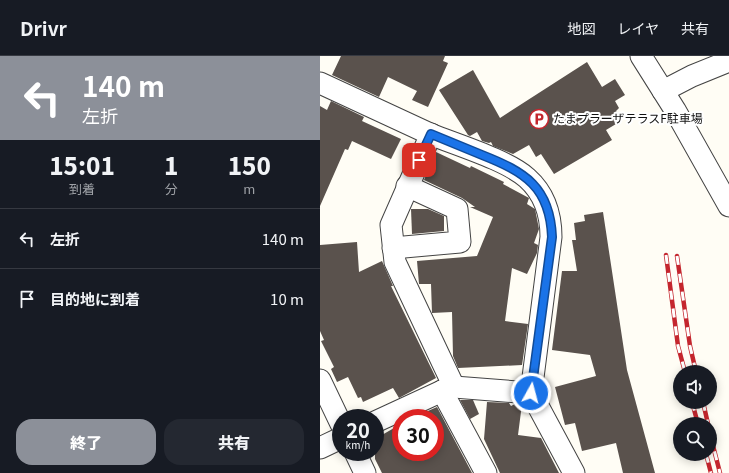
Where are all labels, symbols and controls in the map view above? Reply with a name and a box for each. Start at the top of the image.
text: Drivr [20,14,67,41]
text: 地図 [567,18,595,38]
text: レイヤ [617,18,659,38]
text: 共有 [681,18,709,38]
text: 140 m [82,65,165,105]
icon: left [16,72,68,124]
text: 左折 [82,102,118,128]
parking icon: たまプラーザテラスF駐車場 [528,108,550,130]
place label: たまプラーザテラスF駐車場 [553,109,703,126]
pin [402,143,436,177]
text: 15:01 [49,147,115,182]
text: 1 [164,147,178,182]
text: 150 [228,147,271,182]
icon: arrive [408,149,430,171]
text: 到着 [69,179,95,198]
text: 分 [165,179,178,198]
text: m [243,179,255,198]
icon: left [16,228,38,250]
text: 左折 [50,228,80,249]
text: 140 m [262,228,304,249]
icon: arrive [16,288,38,310]
text: 目的地に到着 [50,288,140,309]
text: 10 m [270,288,304,309]
map controls [673,365,717,461]
button: sound [673,365,717,409]
position arrow [510,372,552,414]
speed limit sign: 30 [392,409,444,461]
text: 20 [346,415,370,444]
button: search [673,417,717,461]
button: 終了 [16,419,156,465]
button: 共有 [164,419,304,465]
text: km/h [346,437,370,452]

